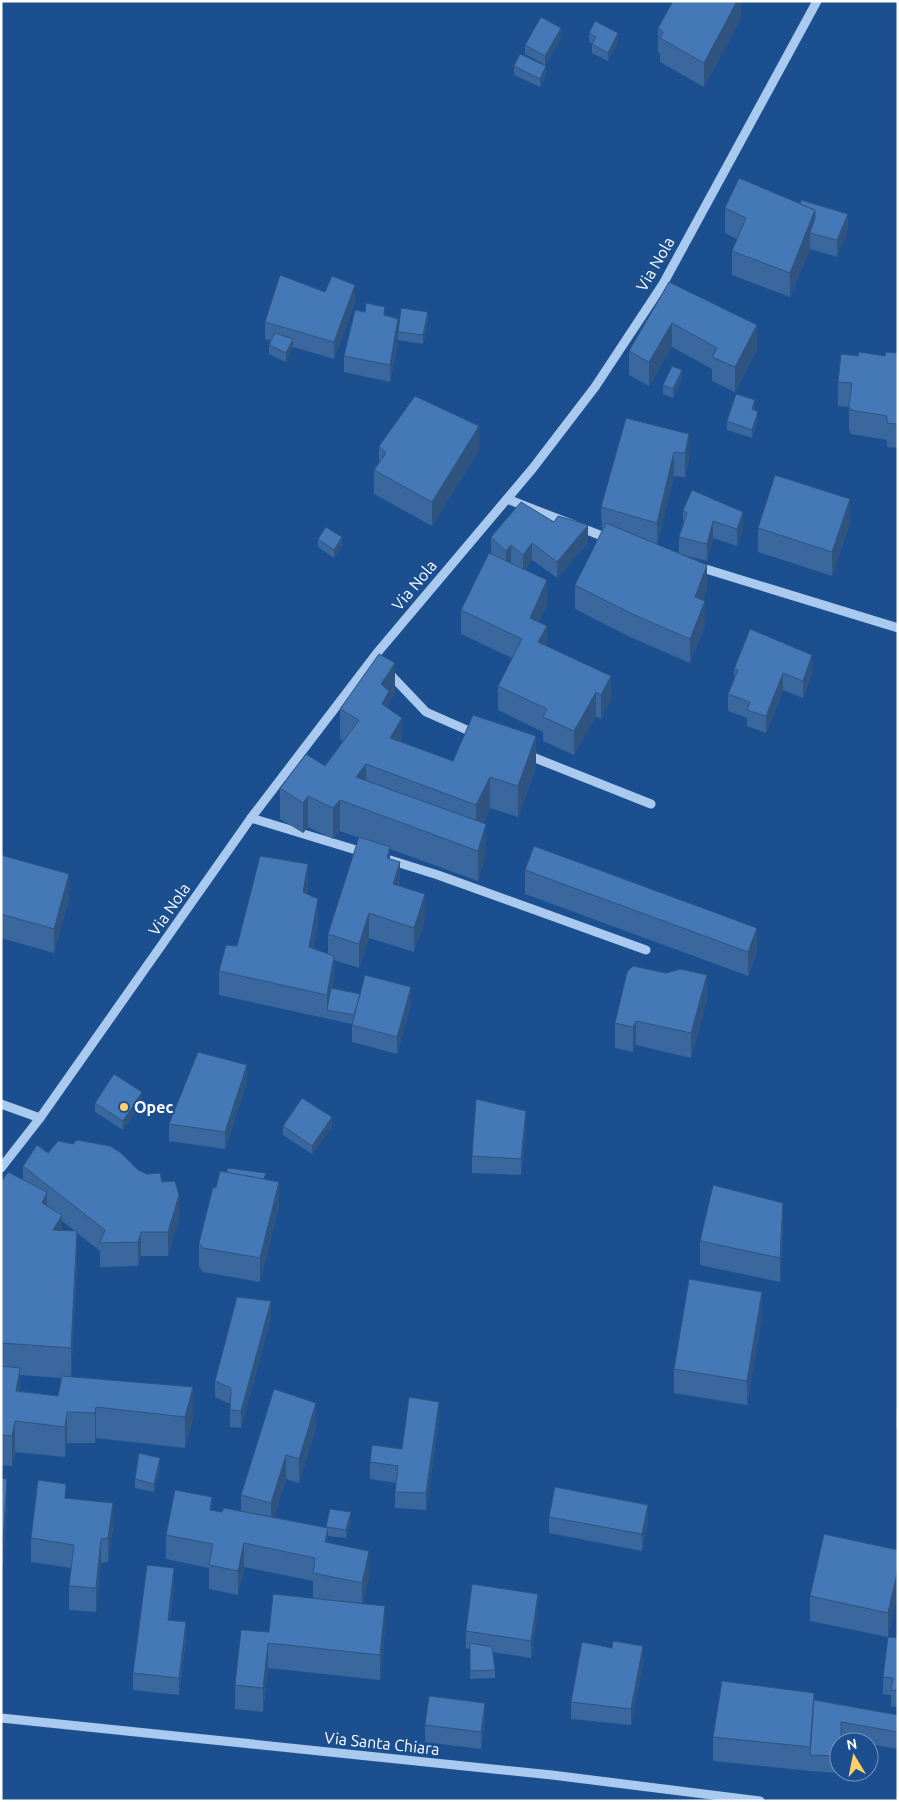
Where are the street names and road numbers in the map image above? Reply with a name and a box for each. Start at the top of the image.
street label: Via Nola [632,234,678,294]
street label: Via Nola [388,556,440,614]
street label: Via Nola [145,879,193,939]
street label: Via Santa Chiara [324,1728,440,1758]

